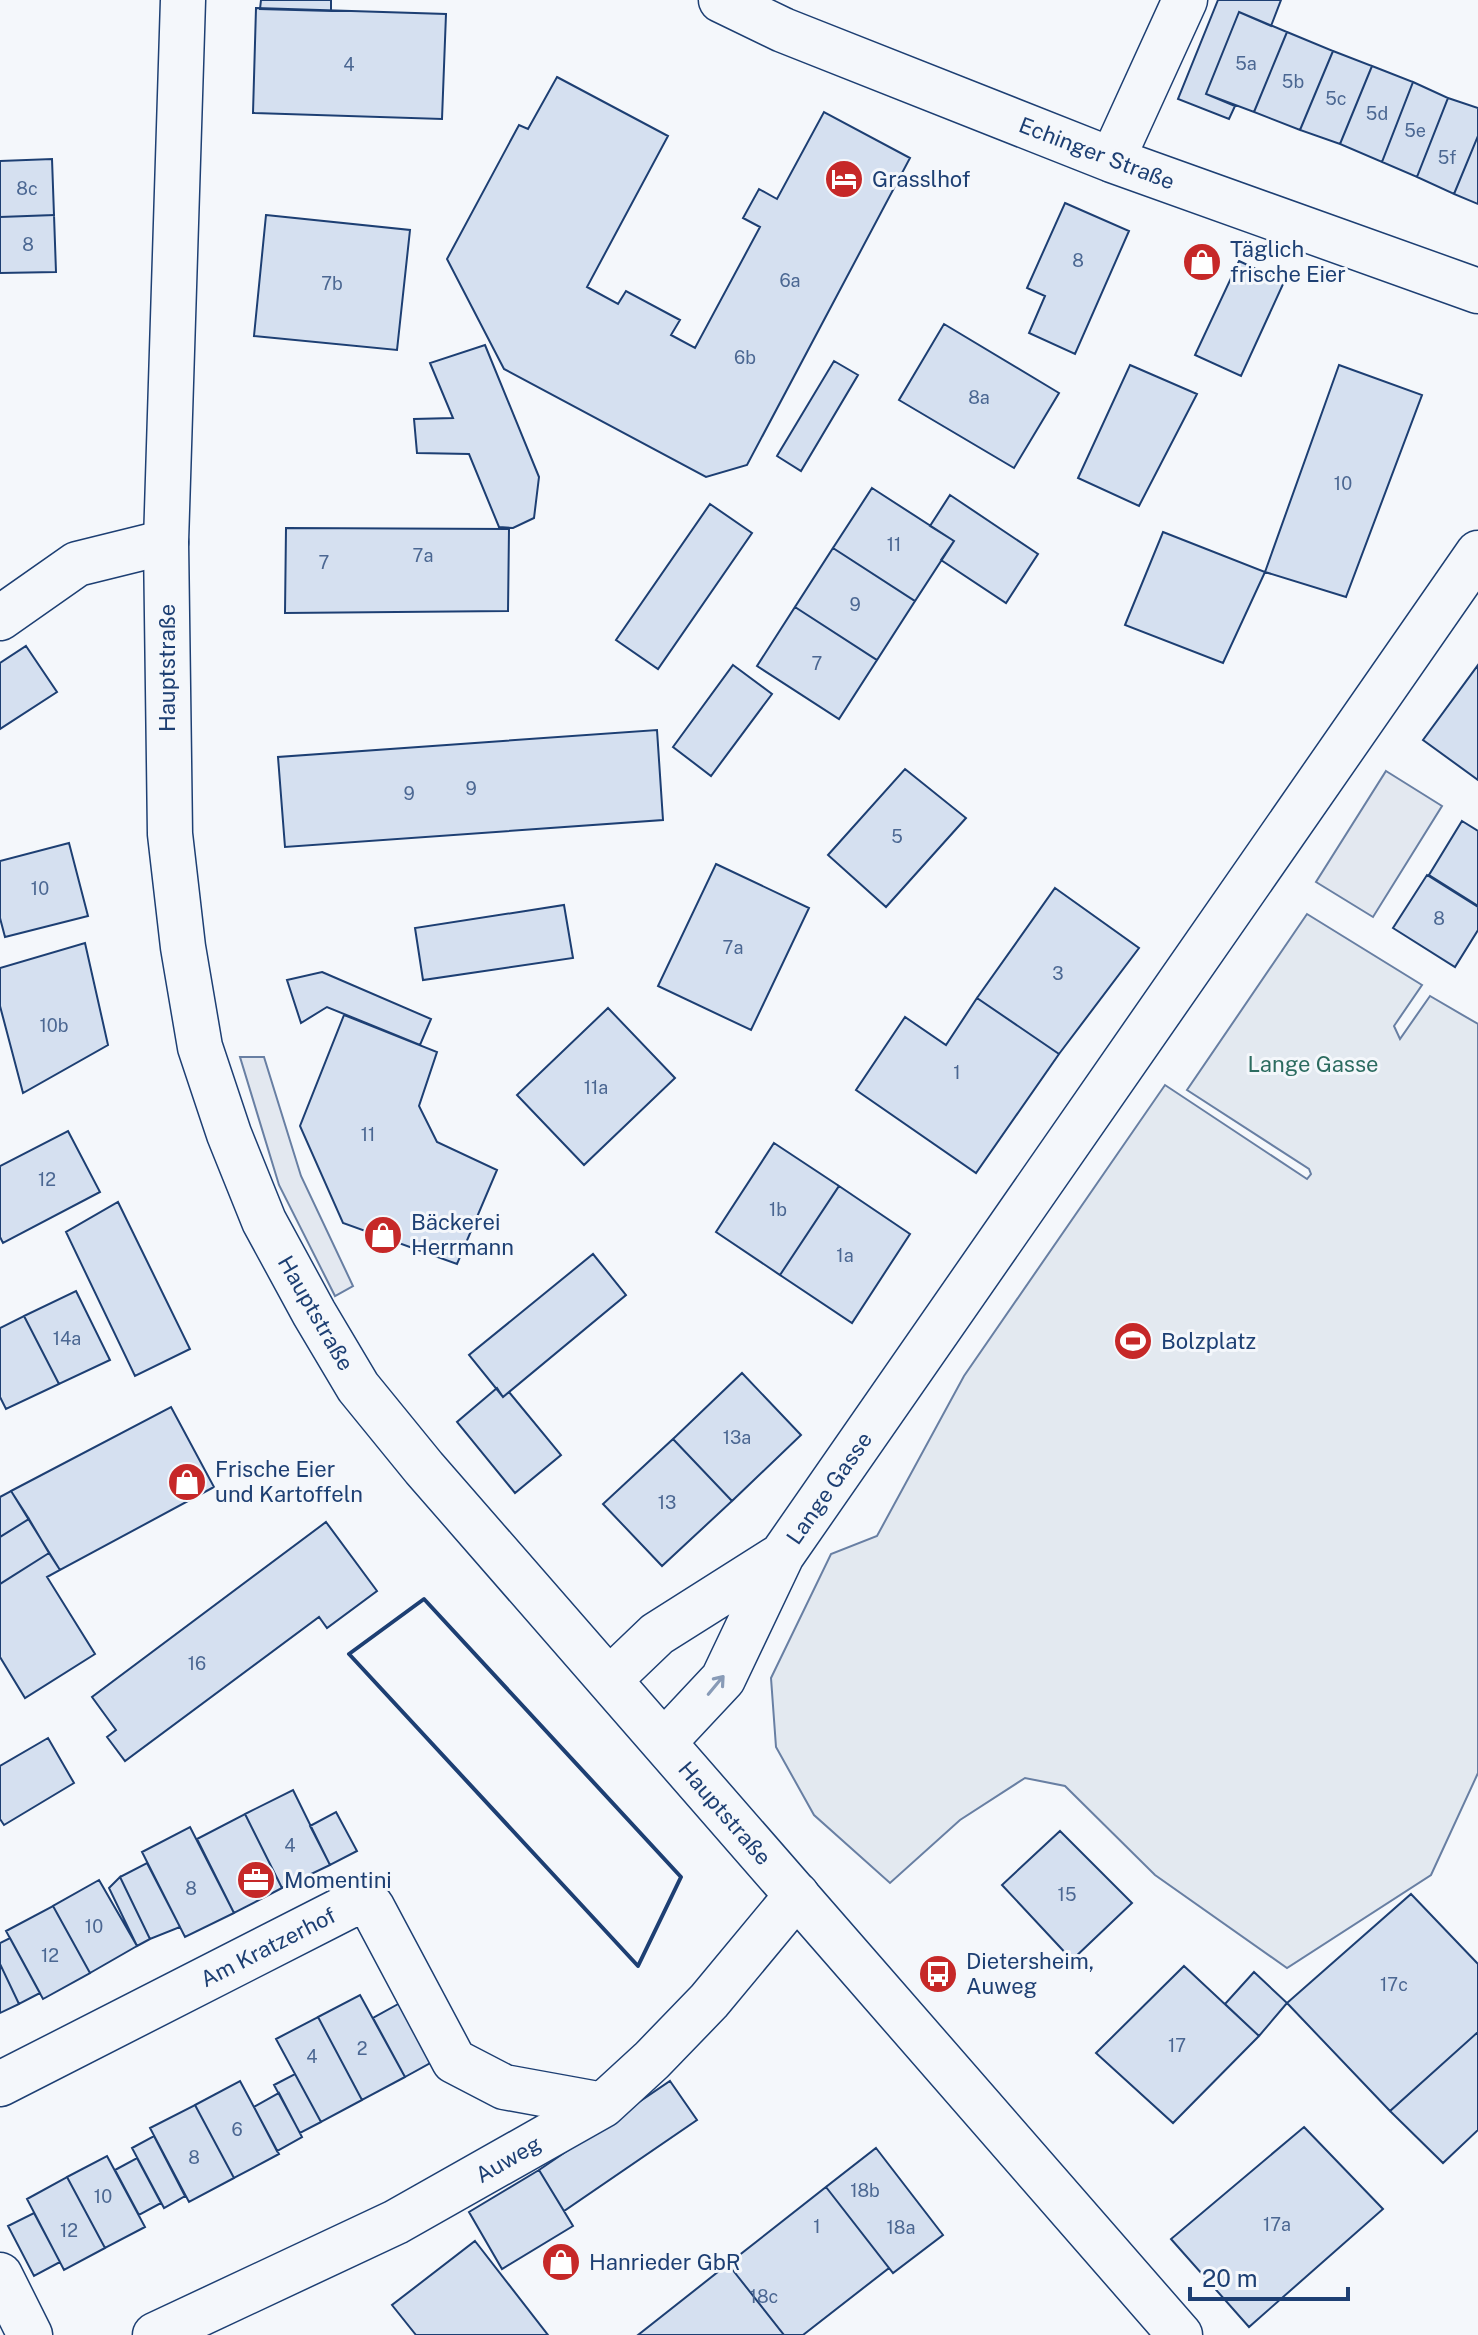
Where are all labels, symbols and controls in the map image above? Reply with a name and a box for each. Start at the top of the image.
house number: 5a [1235,53,1257,74]
house number: 4 [343,54,355,75]
house number: 5b [1282,71,1304,92]
house number: 5c [1325,88,1347,109]
house number: 5d [1366,103,1388,124]
street label: Echinger Straße [1015,111,1179,195]
house number: 5e [1404,120,1426,141]
house number: 5f [1438,147,1456,168]
hotel icon: Grasslhof [823,158,865,200]
place label: Grasslhof [872,166,971,192]
house number: 8c [16,178,38,199]
house number: 8 [22,234,34,255]
place label: Täglich frische Eier [1230,236,1346,287]
shop icon: Täglich frische Eier [1181,241,1223,283]
house number: 8 [1072,250,1084,271]
house number: 6a [779,270,801,291]
house number: 7b [321,273,343,294]
house number: 6b [734,347,756,368]
house number: 8a [968,387,990,408]
house number: 10 [1334,473,1352,494]
house number: 11 [887,534,901,555]
house number: 7a [413,545,433,566]
house number: 7 [319,552,329,573]
house number: 9 [849,594,861,615]
street label: Hauptstraße [154,604,180,732]
house number: 7 [812,653,822,674]
house number: 9 [465,778,477,799]
house number: 9 [403,783,415,804]
house number: 5 [891,826,903,847]
house number: 10 [31,878,49,899]
house number: 8 [1433,908,1445,929]
house number: 7a [723,937,743,958]
house number: 3 [1052,963,1064,984]
house number: 10b [39,1015,69,1036]
park label: Lange Gasse [1247,1051,1379,1077]
house number: 1 [953,1062,961,1083]
house number: 11a [584,1077,608,1098]
house number: 11 [361,1124,375,1145]
house number: 12 [38,1169,56,1190]
house number: 1b [769,1199,787,1220]
place label: Bäckerei Herrmann [411,1209,514,1260]
shop icon: Bäckerei Herrmann [362,1214,404,1256]
house number: 1a [836,1245,854,1266]
street label: Hauptstraße [273,1251,359,1375]
sports icon: Bolzplatz [1112,1320,1154,1362]
house number: 14a [53,1328,81,1349]
place label: Bolzplatz [1161,1328,1256,1354]
house number: 13a [723,1427,751,1448]
street label: Lange Gasse [781,1427,877,1549]
place label: Frische Eier und Kartoffeln [215,1456,363,1507]
shop icon: Frische Eier und Kartoffeln [166,1461,208,1503]
house number: 13 [658,1492,676,1513]
house number: 16 [188,1653,206,1674]
one-way arrow [708,1675,725,1696]
street label: Hauptstraße [673,1756,777,1870]
house number: 4 [284,1835,296,1856]
office icon: Momentini [235,1859,277,1901]
place label: Momentini [284,1867,392,1893]
house number: 8 [185,1878,197,1899]
house number: 15 [1058,1884,1076,1905]
street label: Am Kratzerhof [196,1902,340,1992]
house number: 10 [85,1916,103,1937]
house number: 12 [41,1945,59,1966]
place label: Dietersheim, Auweg [966,1948,1094,1999]
bus stop icon: Dietersheim, Auweg [917,1953,959,1995]
house number: 17c [1380,1974,1408,1995]
house number: 17 [1168,2035,1186,2056]
house number: 2 [357,2038,367,2059]
house number: 4 [306,2046,318,2067]
house number: 6 [231,2119,243,2140]
street label: Auweg [471,2130,545,2188]
house number: 8 [188,2147,200,2168]
house number: 18b [850,2180,880,2201]
house number: 10 [94,2186,112,2207]
house number: 17a [1263,2214,1291,2235]
house number: 1 [813,2216,821,2237]
house number: 18a [887,2217,915,2238]
house number: 12 [60,2220,78,2241]
shop icon: Hanrieder GbR [540,2241,582,2283]
place label: Hanrieder GbR [589,2249,741,2275]
scale bar [1190,2251,1348,2301]
text: 20 m [1202,2264,1258,2292]
house number: 18c [750,2286,778,2307]

